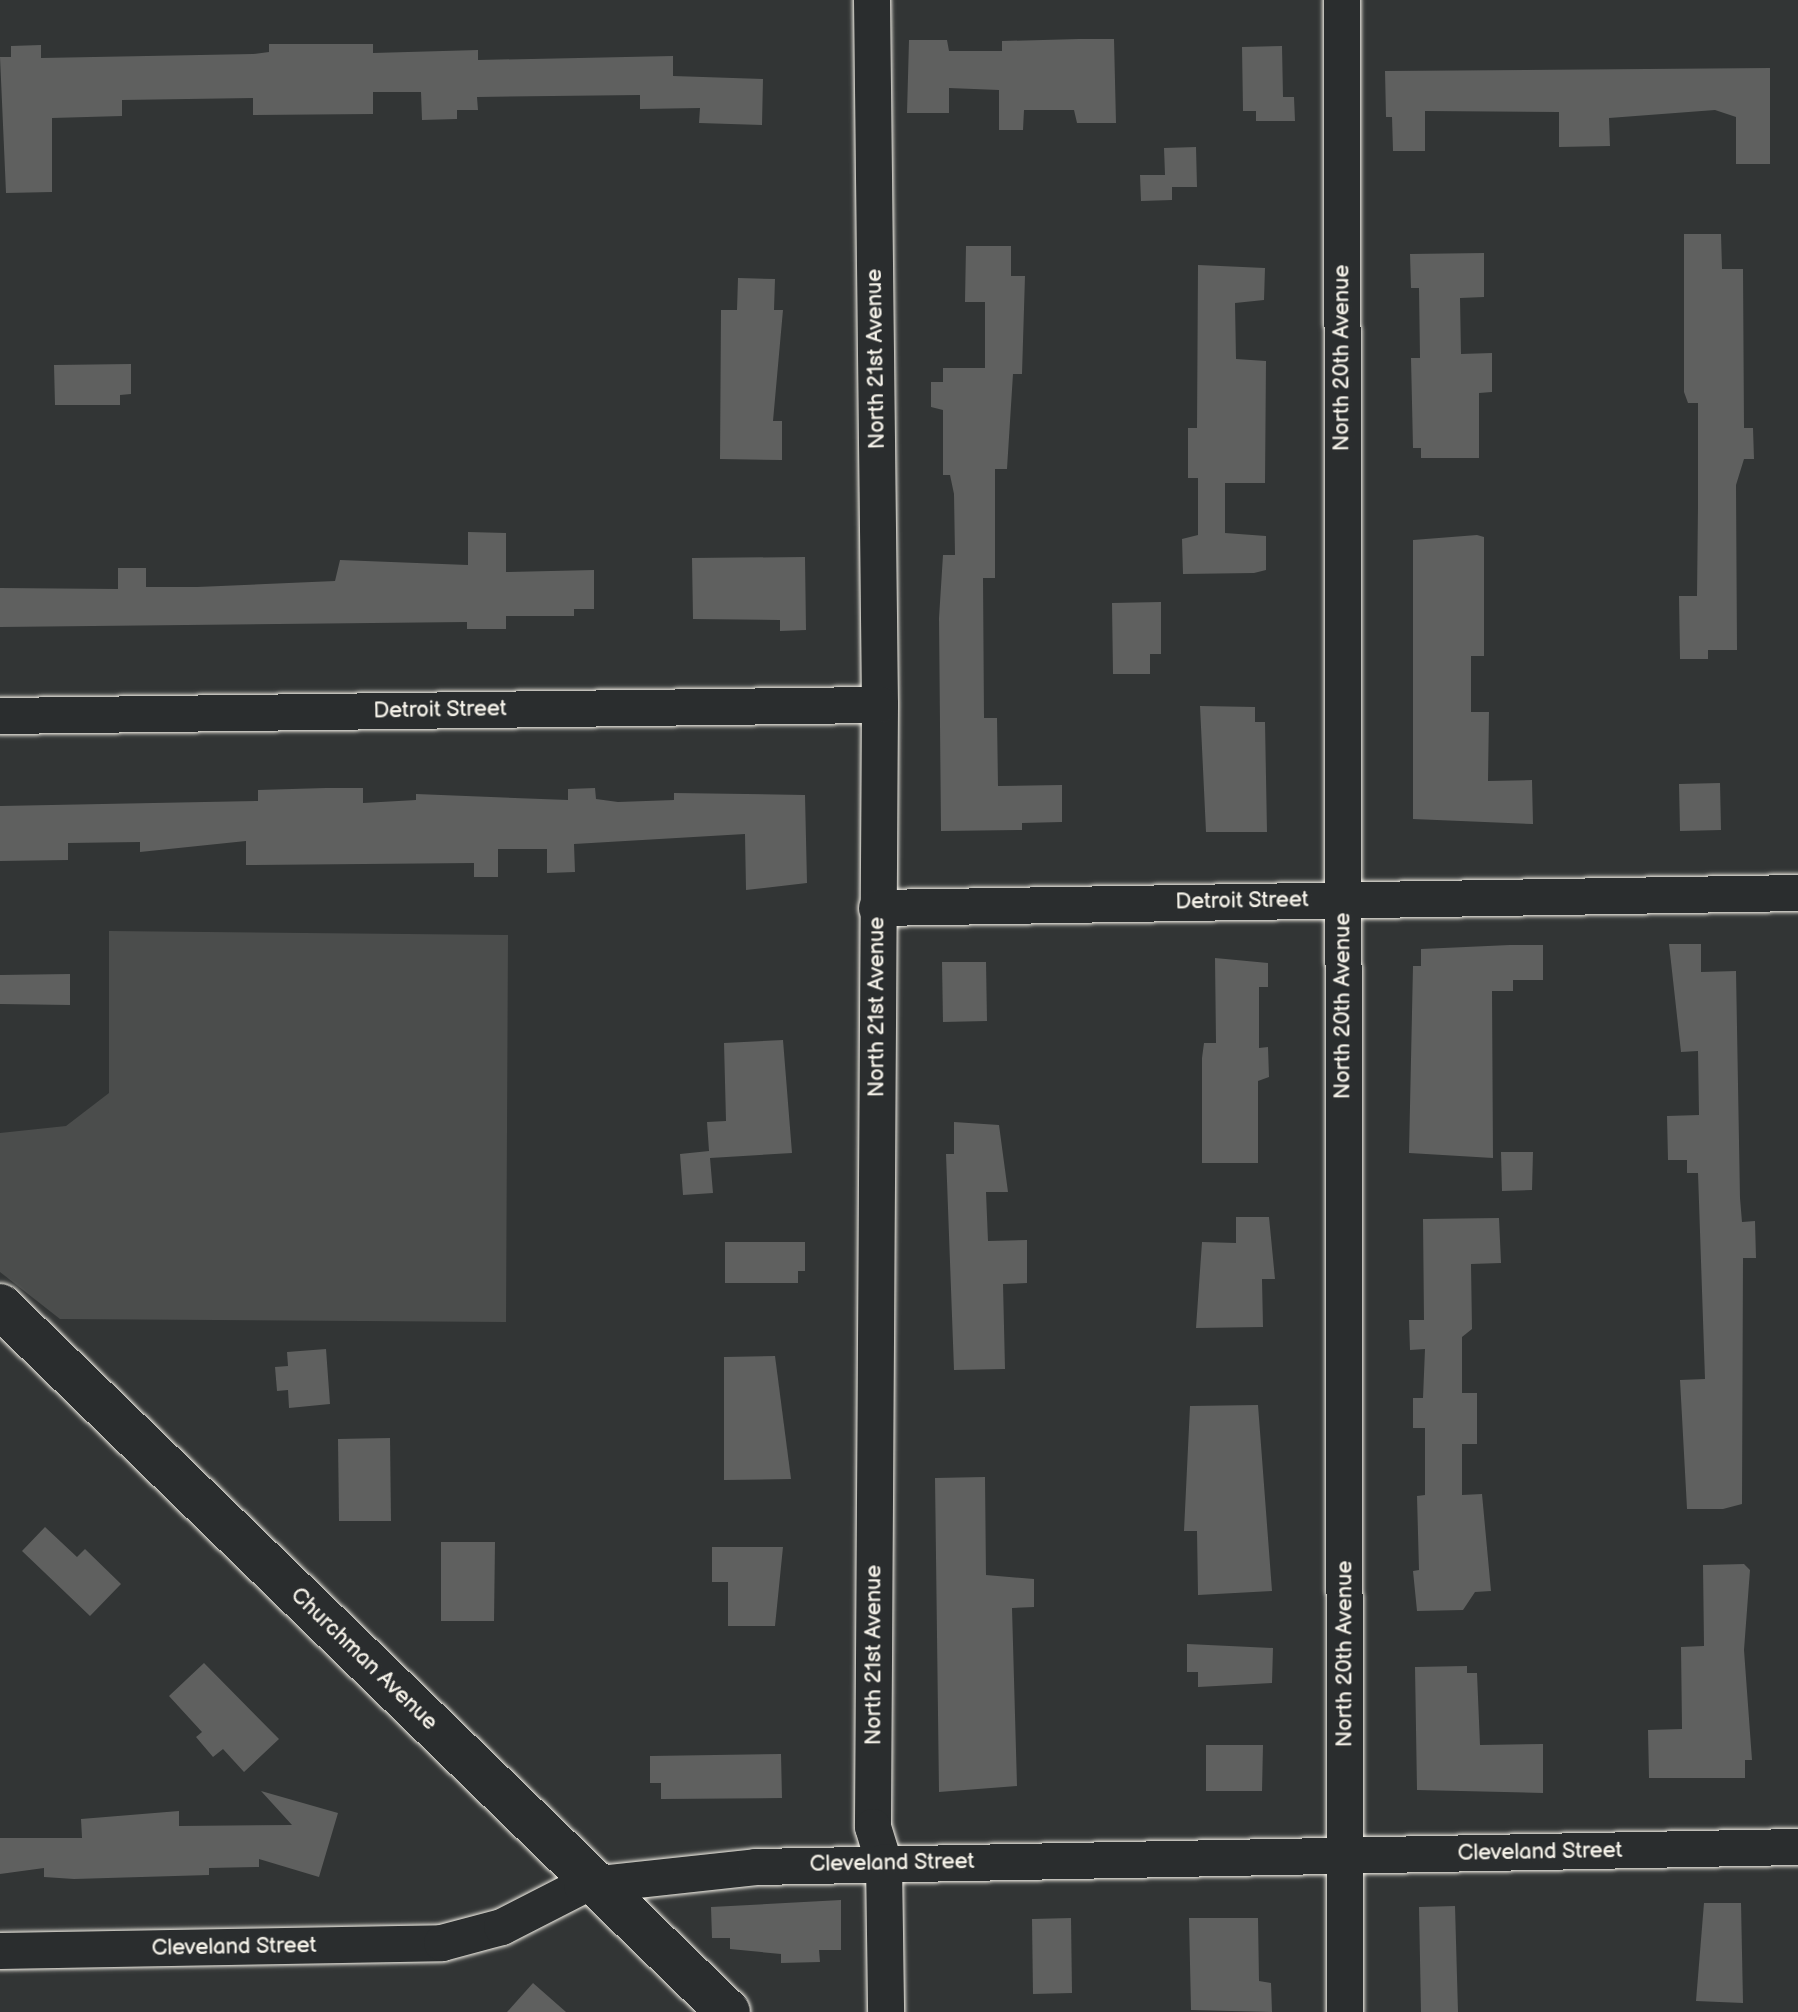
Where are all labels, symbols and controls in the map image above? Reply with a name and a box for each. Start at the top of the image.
street label: North 20th Avenue [1329,265,1355,451]
street label: North 21st Avenue [861,268,891,450]
street label: Detroit Street [373,696,507,724]
street label: Detroit Street [1175,887,1309,915]
street label: North 20th Avenue [1330,913,1356,1099]
street label: North 21st Avenue [864,917,890,1097]
street label: North 20th Avenue [1332,1561,1358,1747]
street label: North 21st Avenue [861,1565,887,1745]
street label: Churchman Avenue [285,1582,443,1736]
street label: Cleveland Street [1457,1837,1623,1867]
street label: Cleveland Street [809,1848,975,1878]
street label: Cleveland Street [151,1932,317,1962]

